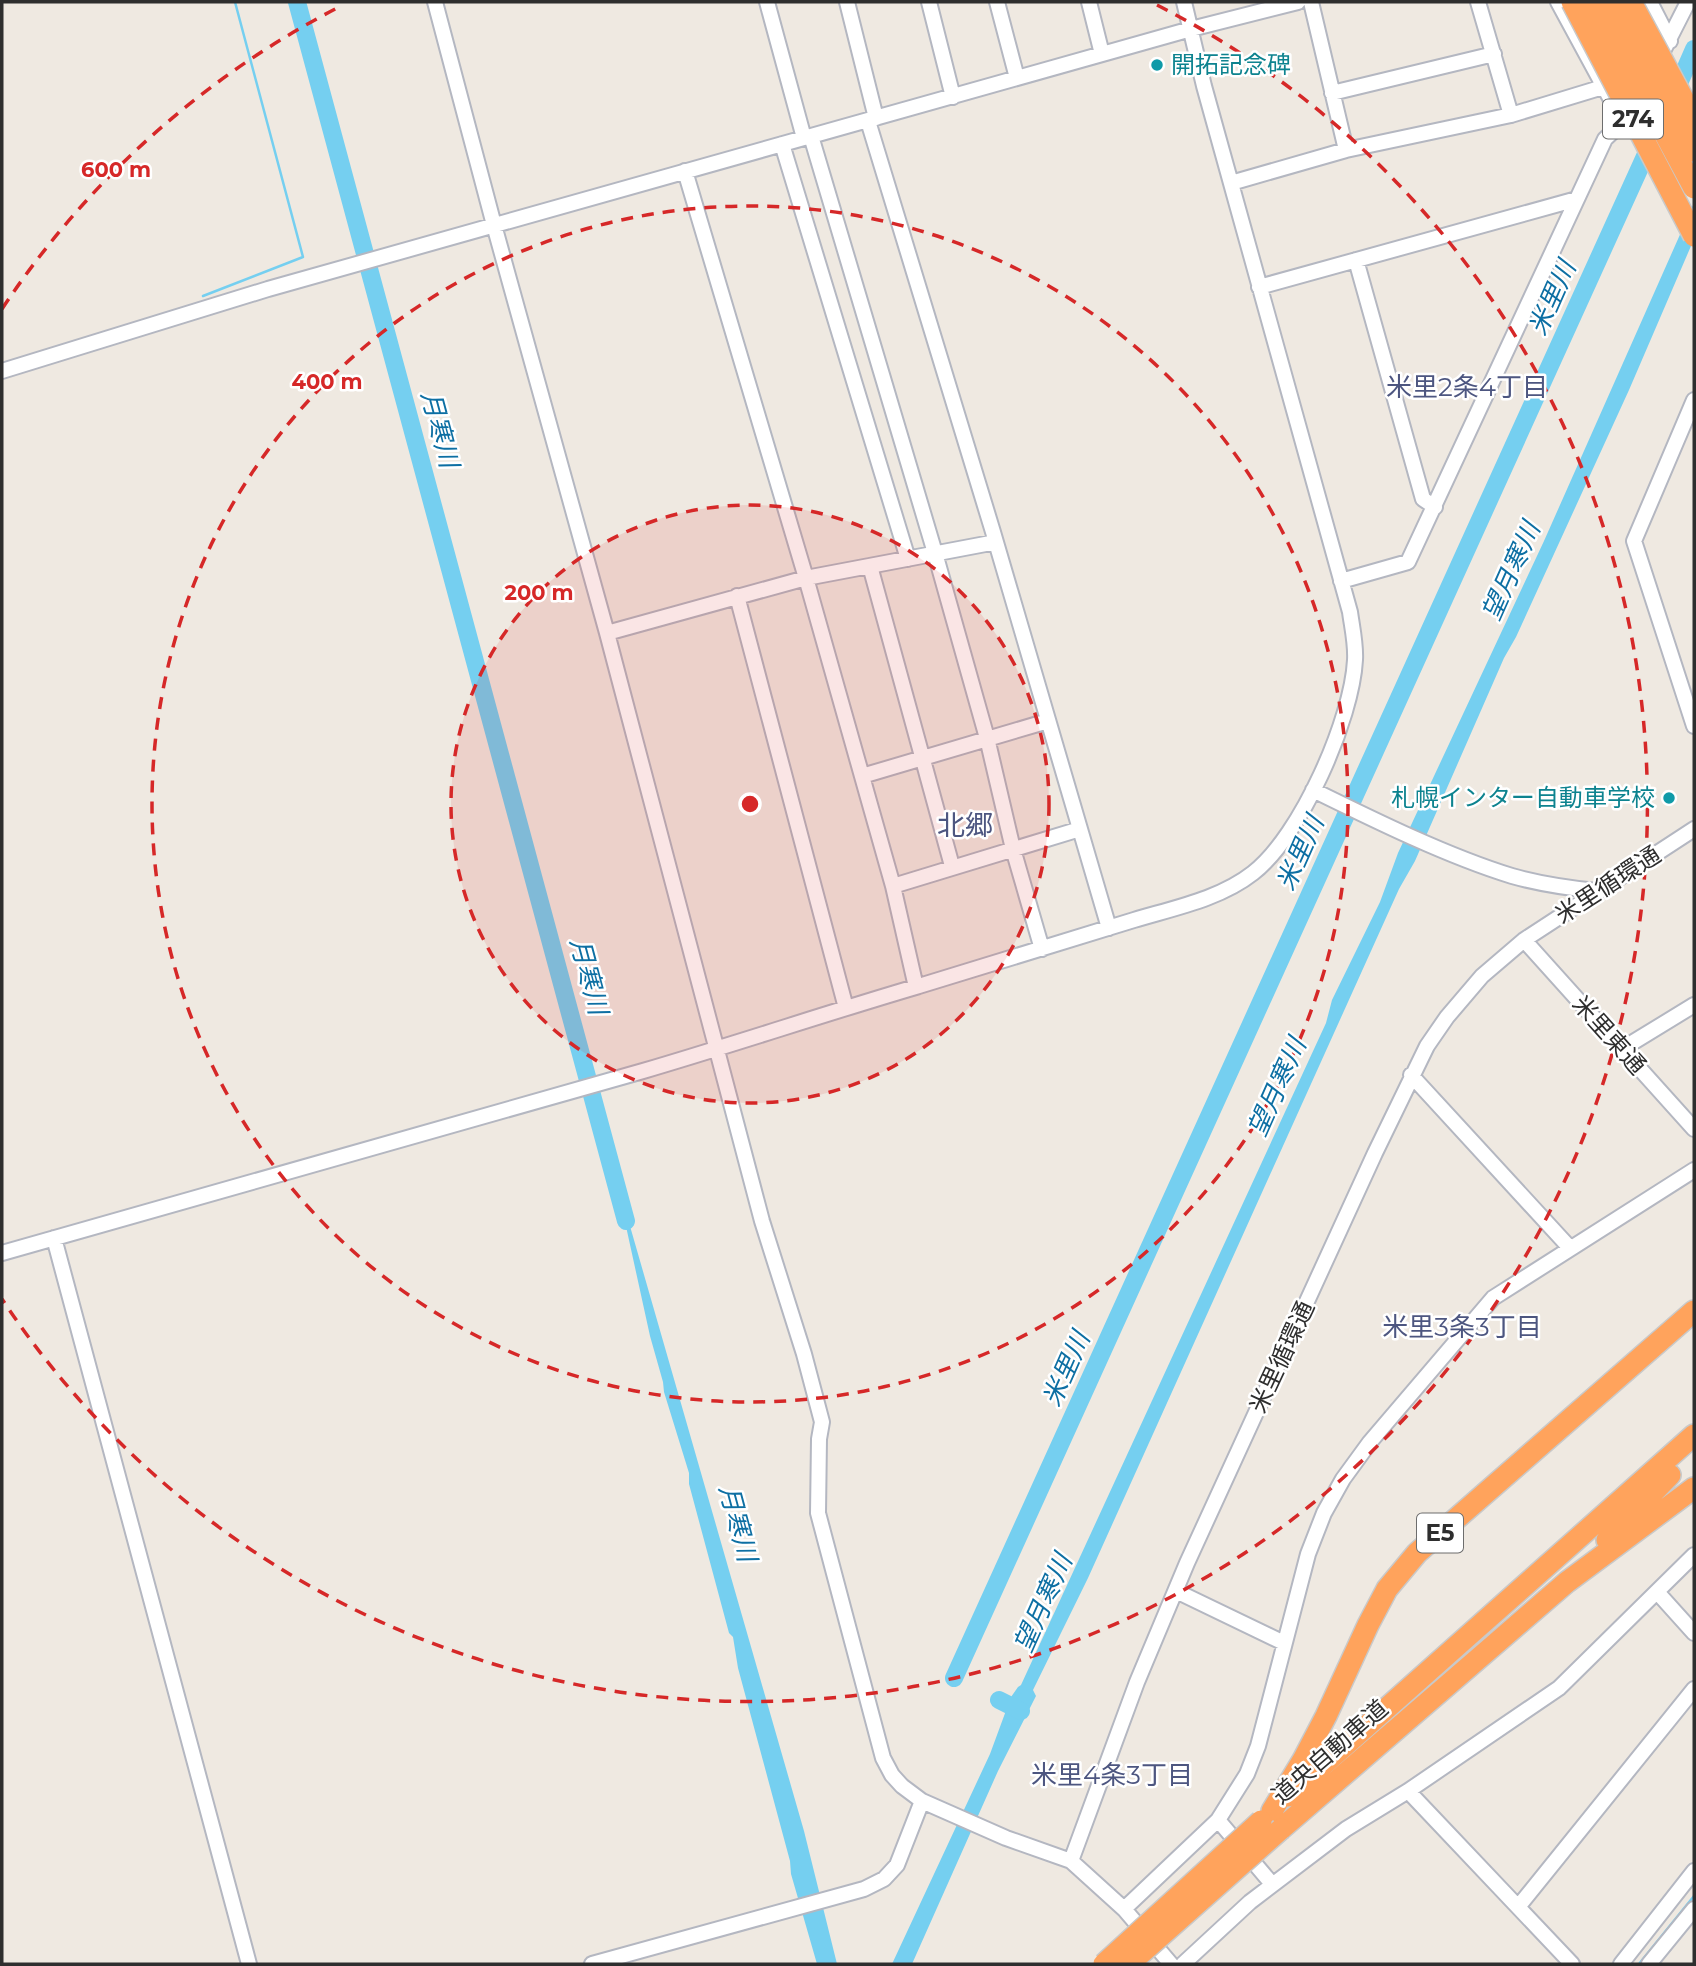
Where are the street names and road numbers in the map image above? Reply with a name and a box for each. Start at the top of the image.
road number: 274 [1603,100,1663,138]
street label: 米里循環通 [1550,840,1666,929]
street label: 米里東通 [1566,989,1652,1080]
street label: 米里循環通 [1243,1296,1320,1417]
road number: E5 [1417,1514,1463,1552]
street label: 道央自動車道 [1266,1693,1394,1810]

